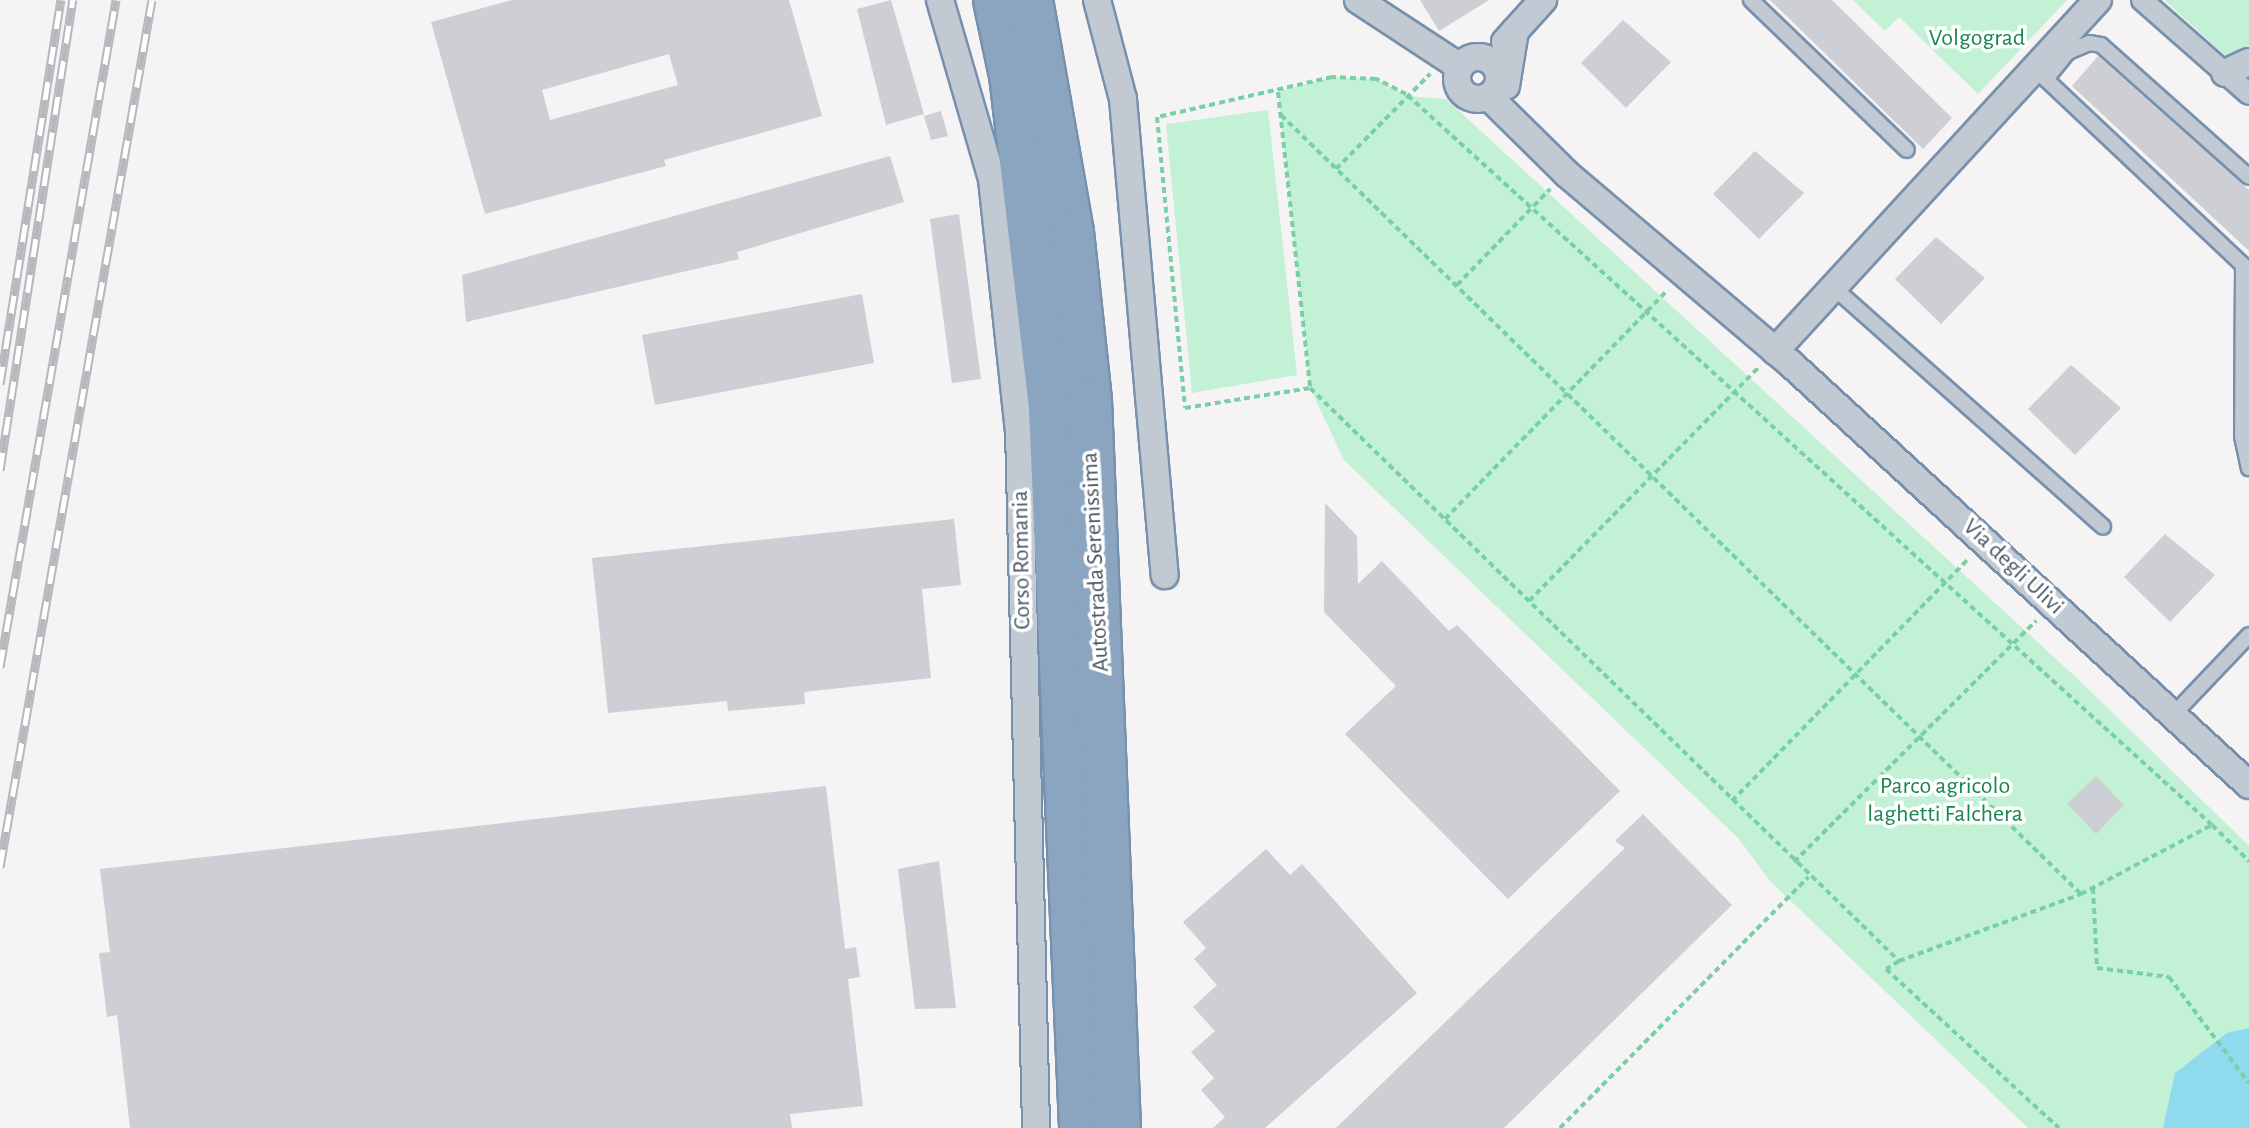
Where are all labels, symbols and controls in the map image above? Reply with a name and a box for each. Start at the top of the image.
park label: Volgograd [1929,25,2025,53]
street label: Autostrada Serenissima [1076,451,1116,673]
street label: Corso Romania [1006,490,1038,630]
street label: Via degli Ulivi [1956,513,2070,621]
park label: Parco agricolo laghetti Falchera [1867,773,2023,829]

